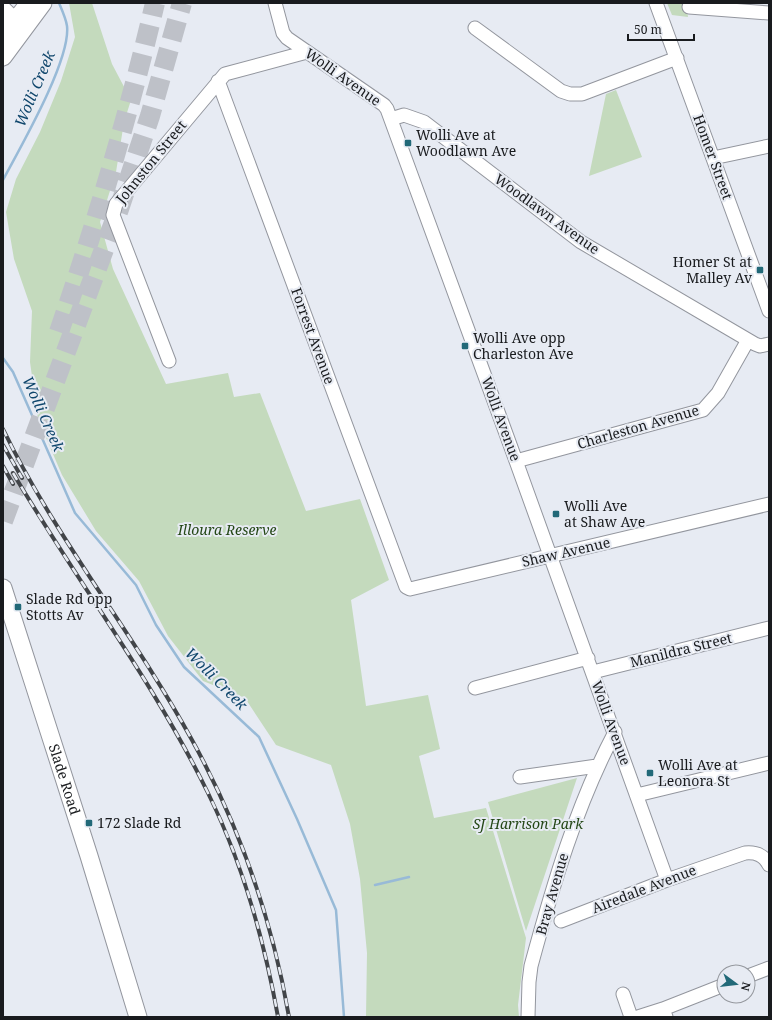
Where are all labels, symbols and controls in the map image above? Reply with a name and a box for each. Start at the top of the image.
scale bar [628,16,694,42]
text: 50 m [634,21,662,38]
street label: Wolli Avenue [301,43,385,110]
water label: Wolli Creek [9,47,59,130]
street label: Homer Street [689,112,738,202]
street label: Johnston Street [110,116,190,208]
place label: Wolli Ave at Woodlawn Ave [416,125,516,160]
marker: Wolli Ave at Woodlawn Ave [403,138,413,148]
street label: Woodlawn Avenue [491,169,604,258]
place label: Homer St at Malley Av [673,252,753,287]
marker: Homer St at Malley Av [755,265,765,275]
street label: Forrest Avenue [287,285,340,387]
place label: Wolli Ave opp Charleston Ave [473,328,573,363]
marker: Wolli Ave opp Charleston Ave [460,341,470,351]
water label: Wolli Creek [18,373,70,455]
street label: Wolli Avenue [477,374,526,464]
street label: Charleston Avenue [575,400,701,453]
place label: Wolli Ave at Shaw Ave [564,496,645,531]
marker: Wolli Ave at Shaw Ave [551,509,561,519]
park label: Illoura Reserve [177,520,276,539]
street label: Shaw Avenue [520,532,612,571]
place label: Slade Rd opp Stotts Av [26,589,112,624]
marker: Slade Rd opp Stotts Av [13,602,23,612]
street label: Manildra Street [628,628,734,671]
water label: Wolli Creek [181,643,253,714]
street label: Wolli Avenue [587,678,636,768]
street label: Slade Road [45,741,85,817]
place label: Wolli Ave at Leonora St [658,755,738,790]
marker: Wolli Ave at Leonora St [645,768,655,778]
place label: 172 Slade Rd [97,813,182,832]
park label: SJ Harrison Park [473,814,584,833]
marker: 172 Slade Rd [84,818,94,828]
street label: Bray Avenue [531,851,572,937]
street label: Airedale Avenue [589,860,699,917]
north arrow [716,964,756,1004]
text: N [738,981,755,993]

